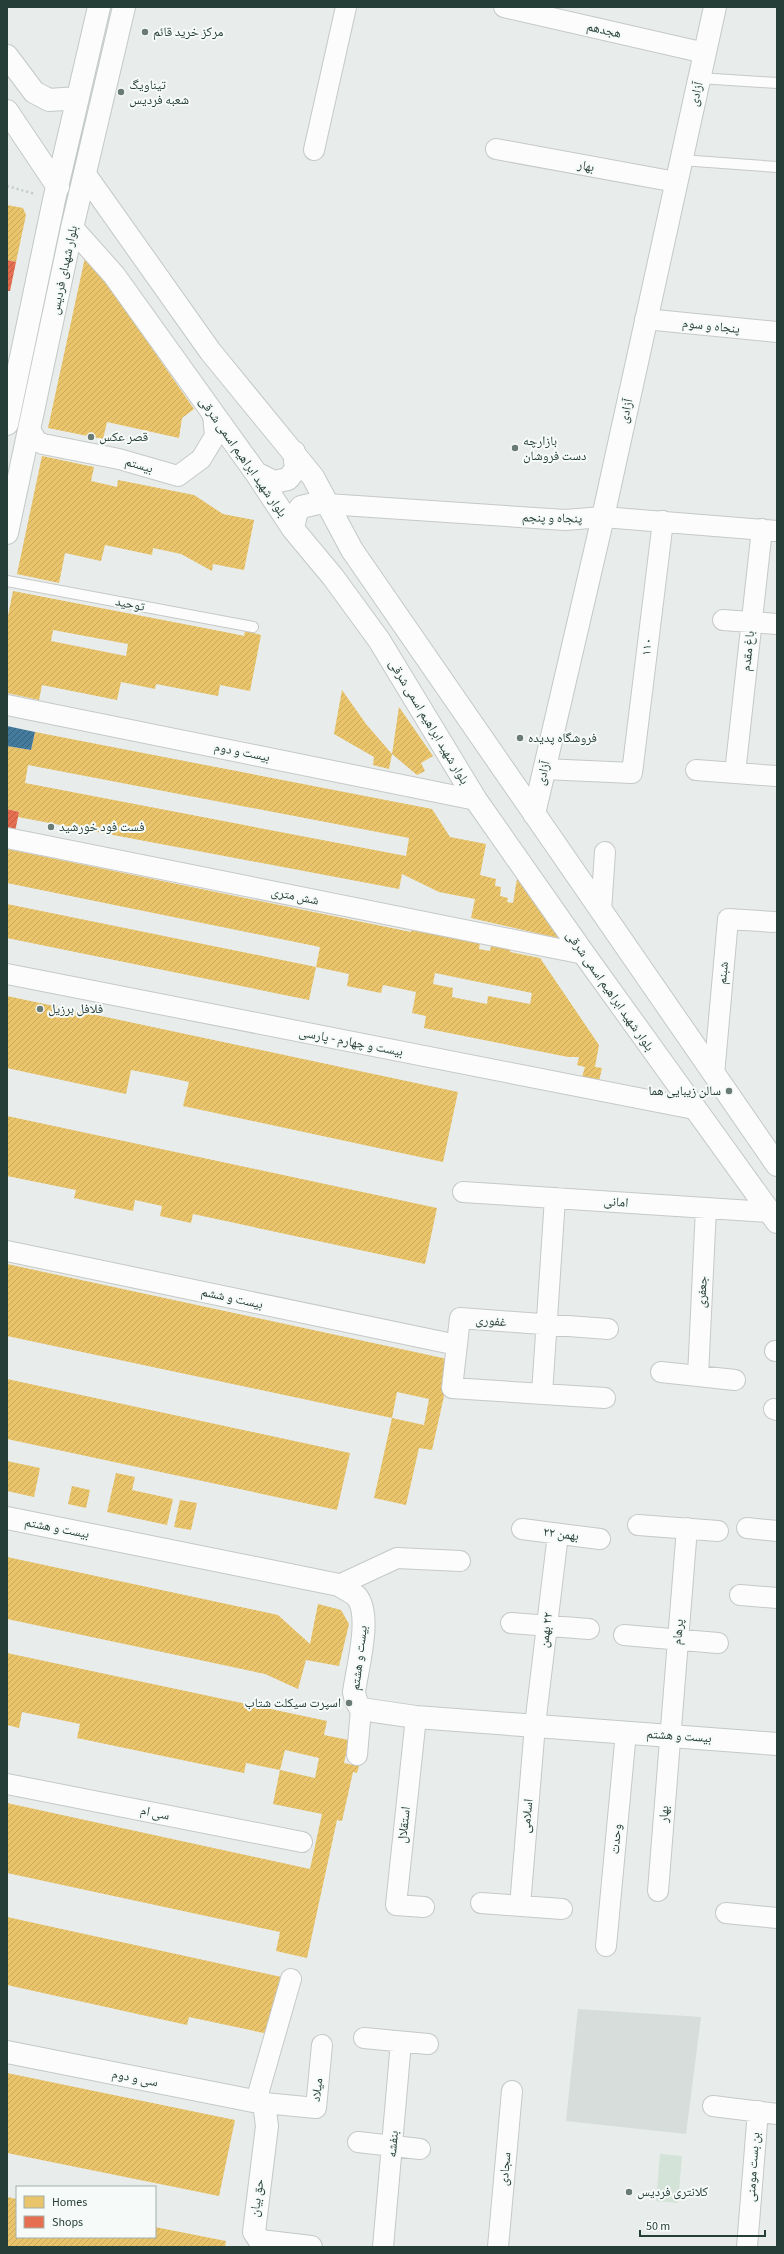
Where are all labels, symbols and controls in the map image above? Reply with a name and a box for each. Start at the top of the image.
street label: هجدهم [585,17,623,43]
place label: مرکز خرید قائم [153,23,223,41]
marker: مرکز خرید قائم [140,27,150,37]
place label: تیناویگ شعبه فردیس [129,76,189,109]
street label: آزادی [684,79,708,108]
marker: تیناویگ شعبه فردیس [116,87,126,97]
street label: بهار [575,155,596,176]
street label: بلوار شهدای فردیس [46,224,82,316]
street label: پنجاه و سوم [681,314,741,338]
street label: بلوار شهید ابراهیم اسمی شرقی [195,393,291,521]
street label: آزادی [615,396,638,425]
place label: قصر عکس [99,428,148,446]
marker: قصر عکس [86,432,96,442]
place label: بازارچه دست فروشان [523,432,586,465]
marker: بازارچه دست فروشان [510,443,520,453]
street label: بیستم [123,452,155,478]
street label: پنجاه و پنجم [522,508,583,528]
street label: توحید [114,592,146,616]
street label: باغ مقدم [737,630,759,672]
street label: ۱۱۰ [637,637,657,657]
street label: بلوار شهید ابراهیم اسمی شرقی [384,656,474,788]
place label: فروشگاه پدیده [528,729,597,747]
marker: فروشگاه پدیده [515,733,525,743]
street label: بیست و دوم [212,738,272,766]
street label: آزادی [531,758,555,787]
place label: فست فود خورشید [59,818,145,836]
marker: فست فود خورشید [46,822,56,832]
street label: شش متری [270,883,320,909]
street label: بلوار شهید ابراهیم اسمی شرقی [562,927,658,1055]
street label: شبنم [713,961,733,985]
place label: فلافل برزیل [48,1000,103,1018]
marker: فلافل برزیل [35,1004,45,1014]
street label: بیست و چهارم - پارسی [297,1023,405,1061]
place label: سالن زیبایی هما [648,1082,721,1100]
marker: سالن زیبایی هما [724,1086,734,1096]
street label: امانی [603,1192,629,1212]
street label: جعفری [692,1276,712,1308]
street label: بیست و ششم [199,1283,265,1313]
street label: غفوری [475,1311,508,1331]
street label: بیست و هشتم [23,1513,91,1543]
street label: ۲۲ بهمن [542,1523,580,1545]
street label: ٢٢ بهمن [535,1611,557,1649]
street label: پرهام [668,1618,688,1646]
street label: بیست و هشتم [346,1624,372,1692]
place label: اسپرت سیکلت شتاب [245,1694,341,1712]
marker: اسپرت سیکلت شتاب [344,1698,354,1708]
street label: بیست و هشتم [646,1725,712,1747]
street label: اسلامی [517,1798,537,1834]
street label: سی ام [139,1801,171,1825]
street label: بهار [654,1805,674,1824]
street label: استقلال [393,1806,415,1844]
street label: وحدت [606,1823,626,1855]
street label: سی و دوم [110,2065,160,2091]
street label: میلاد [307,2077,327,2103]
street label: بنفشه [383,2130,403,2158]
street label: بن بست مومنی [742,2132,764,2202]
street label: سجادی [495,2151,515,2187]
street label: حق بیان [245,2178,269,2218]
place label: کلانتری فردیس [637,2183,709,2201]
legend [16,2186,156,2238]
marker: کلانتری فردیس [624,2187,634,2197]
text: Homes [52,2194,87,2211]
scale bar [640,2212,765,2238]
text: Shops [52,2214,83,2231]
text: 50 m [646,2218,670,2235]

